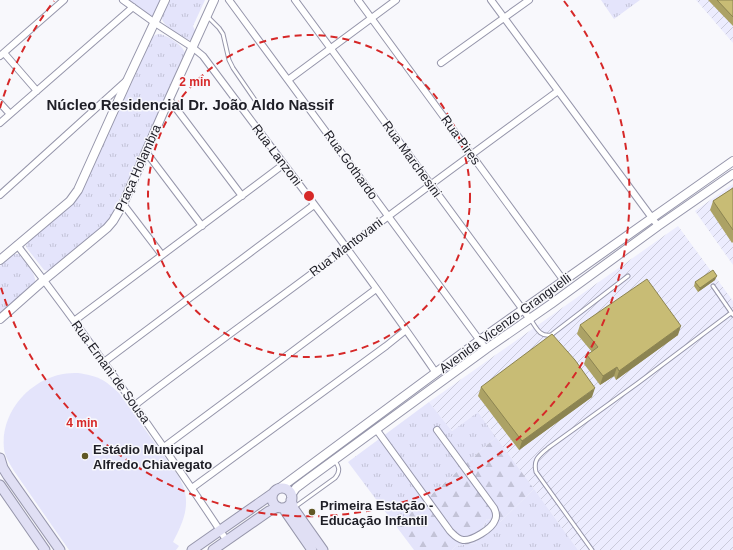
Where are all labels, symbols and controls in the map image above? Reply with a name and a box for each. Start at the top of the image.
text: 2 min [179,75,211,89]
district label: Núcleo Residencial Dr. João Aldo Nassif [46,96,335,113]
street label: Rua Pires [438,113,484,168]
street label: Rua Marchesini [379,118,445,200]
street label: Praça Holambra [112,121,164,214]
street label: Rua Lanzoni [249,121,305,189]
street label: Rua Gothardo [321,128,381,202]
centre of rings [302,189,316,203]
street label: Rua Mantovani [307,215,386,279]
street label: Avenida Vicenzo Granguelli [436,270,574,376]
street label: Rua Ernani de Sousa [69,318,154,427]
text: 4 min [66,416,98,430]
place label: Estádio Municipal Alfredo Chiavegato [93,442,212,472]
marker: Estádio Municipal Alfredo Chiavegato [80,451,90,461]
place label: Primeira Estação - Educação Infantil [320,498,433,528]
marker: Primeira Estação - Educação Infantil [307,507,317,517]

